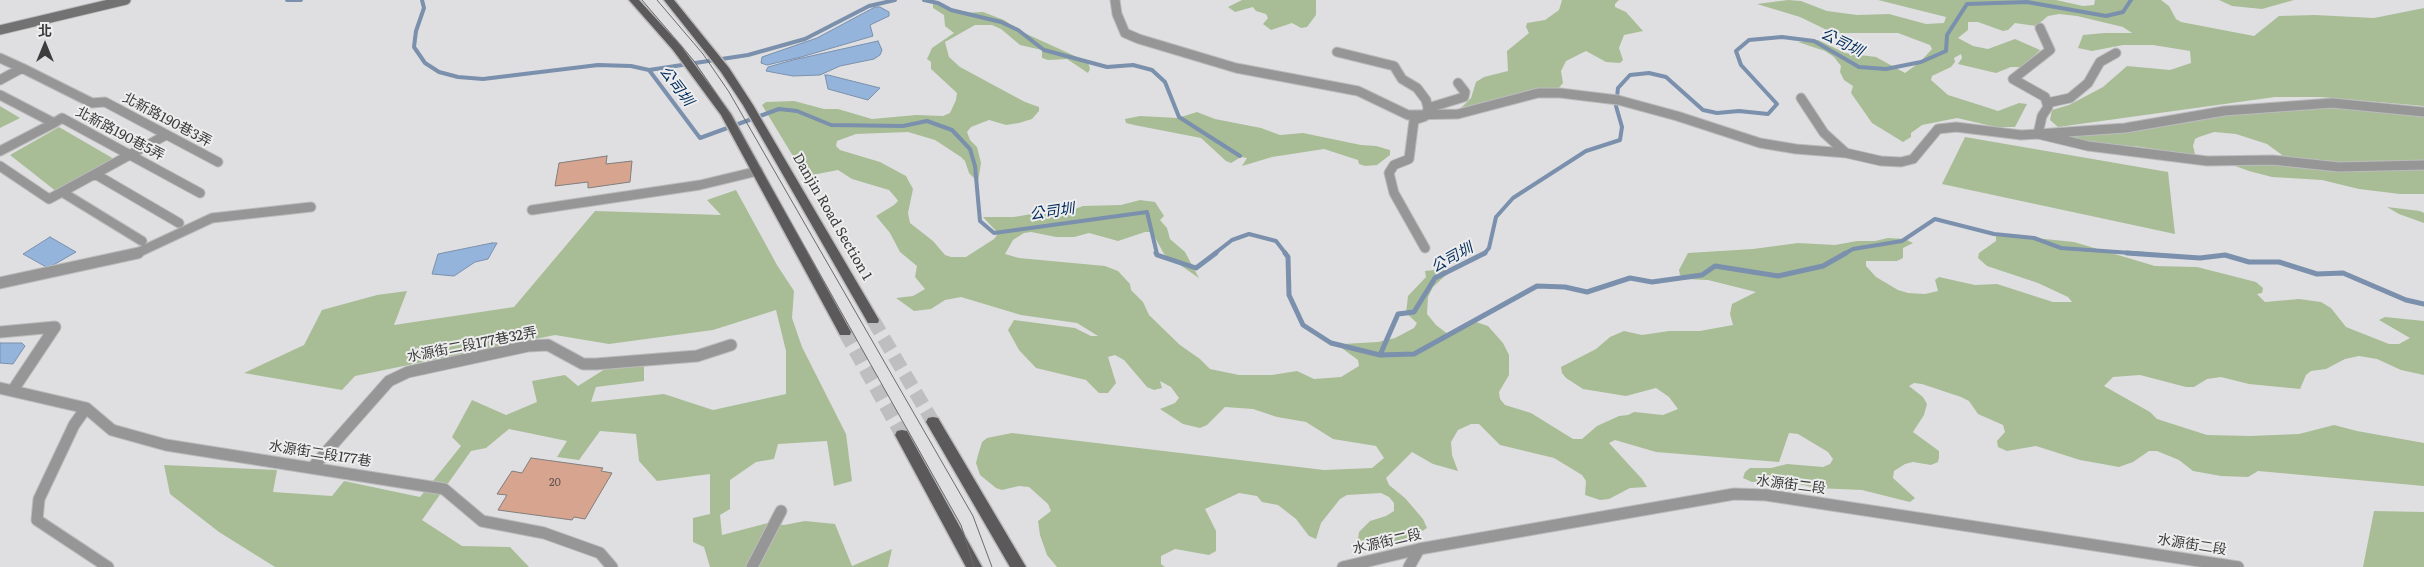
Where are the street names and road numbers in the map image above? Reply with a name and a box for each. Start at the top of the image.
street label: 北新路190巷3弄 [119,89,215,151]
street label: 北新路190巷5弄 [73,104,167,164]
street label: Danjin Road Section 1 [789,151,875,283]
street label: 水源街二段177巷32弄 [406,324,538,366]
street label: 水源街二段177巷 [268,438,372,470]
street label: 水源街二段 [1755,472,1827,498]
street label: 水源街二段 [1351,526,1423,558]
street label: 水源街二段 [2156,531,2228,559]

